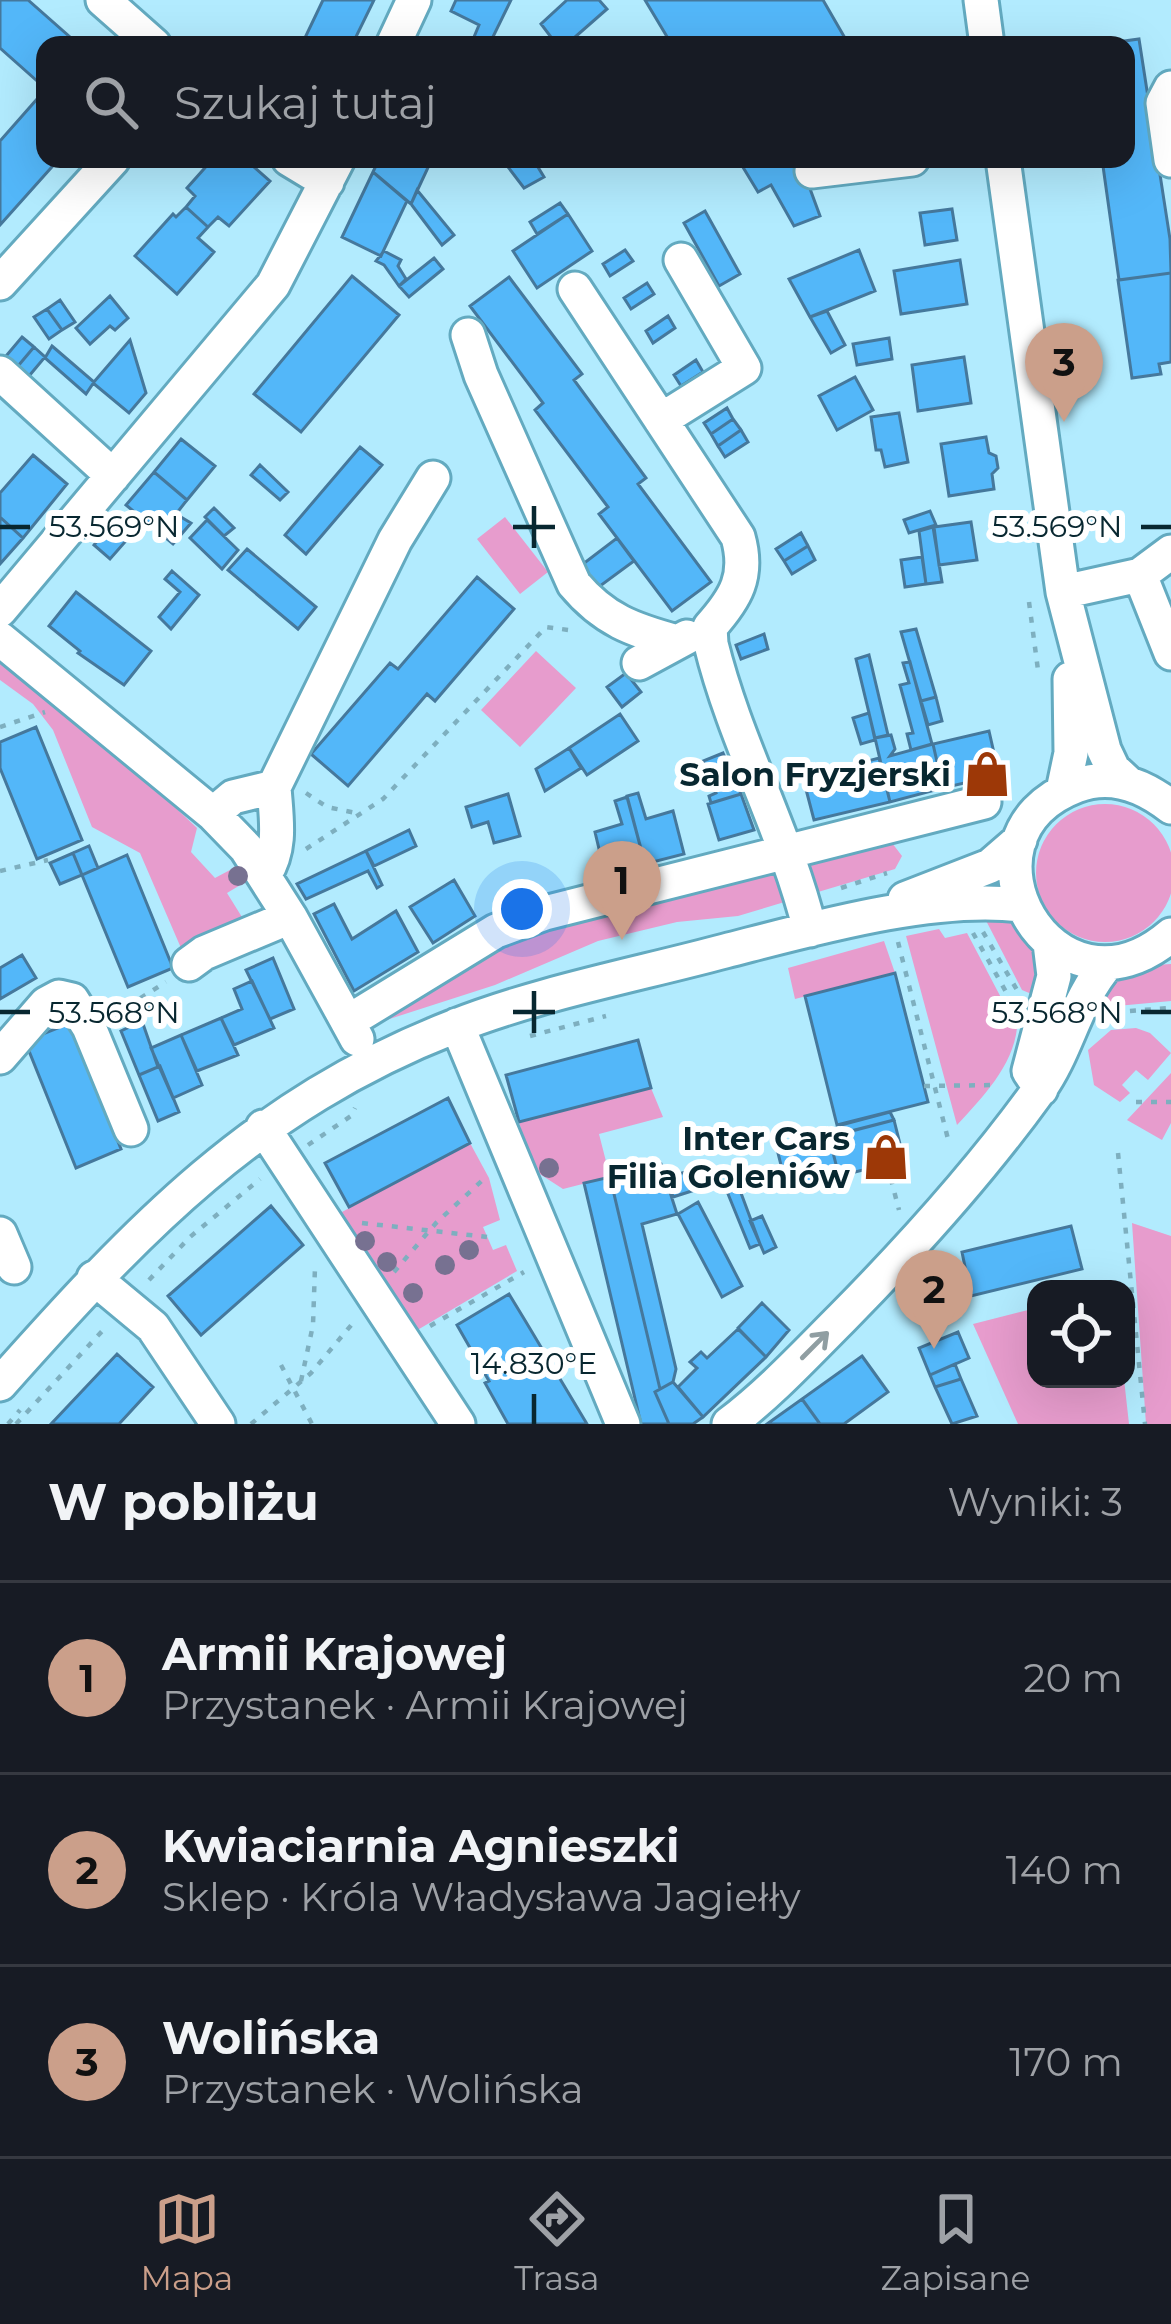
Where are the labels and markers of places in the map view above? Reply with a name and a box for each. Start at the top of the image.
pin: 3 [1025,323,1103,422]
shop icon: Salon Fryzjerski [962,749,1012,799]
place label: Salon Fryzjerski [679,754,951,794]
pin: 1 [583,841,661,940]
place label: Inter Cars Filia Goleniów [607,1118,850,1196]
shop icon: Inter Cars Filia Goleniów [861,1132,911,1182]
pin: 2 [895,1250,973,1349]

